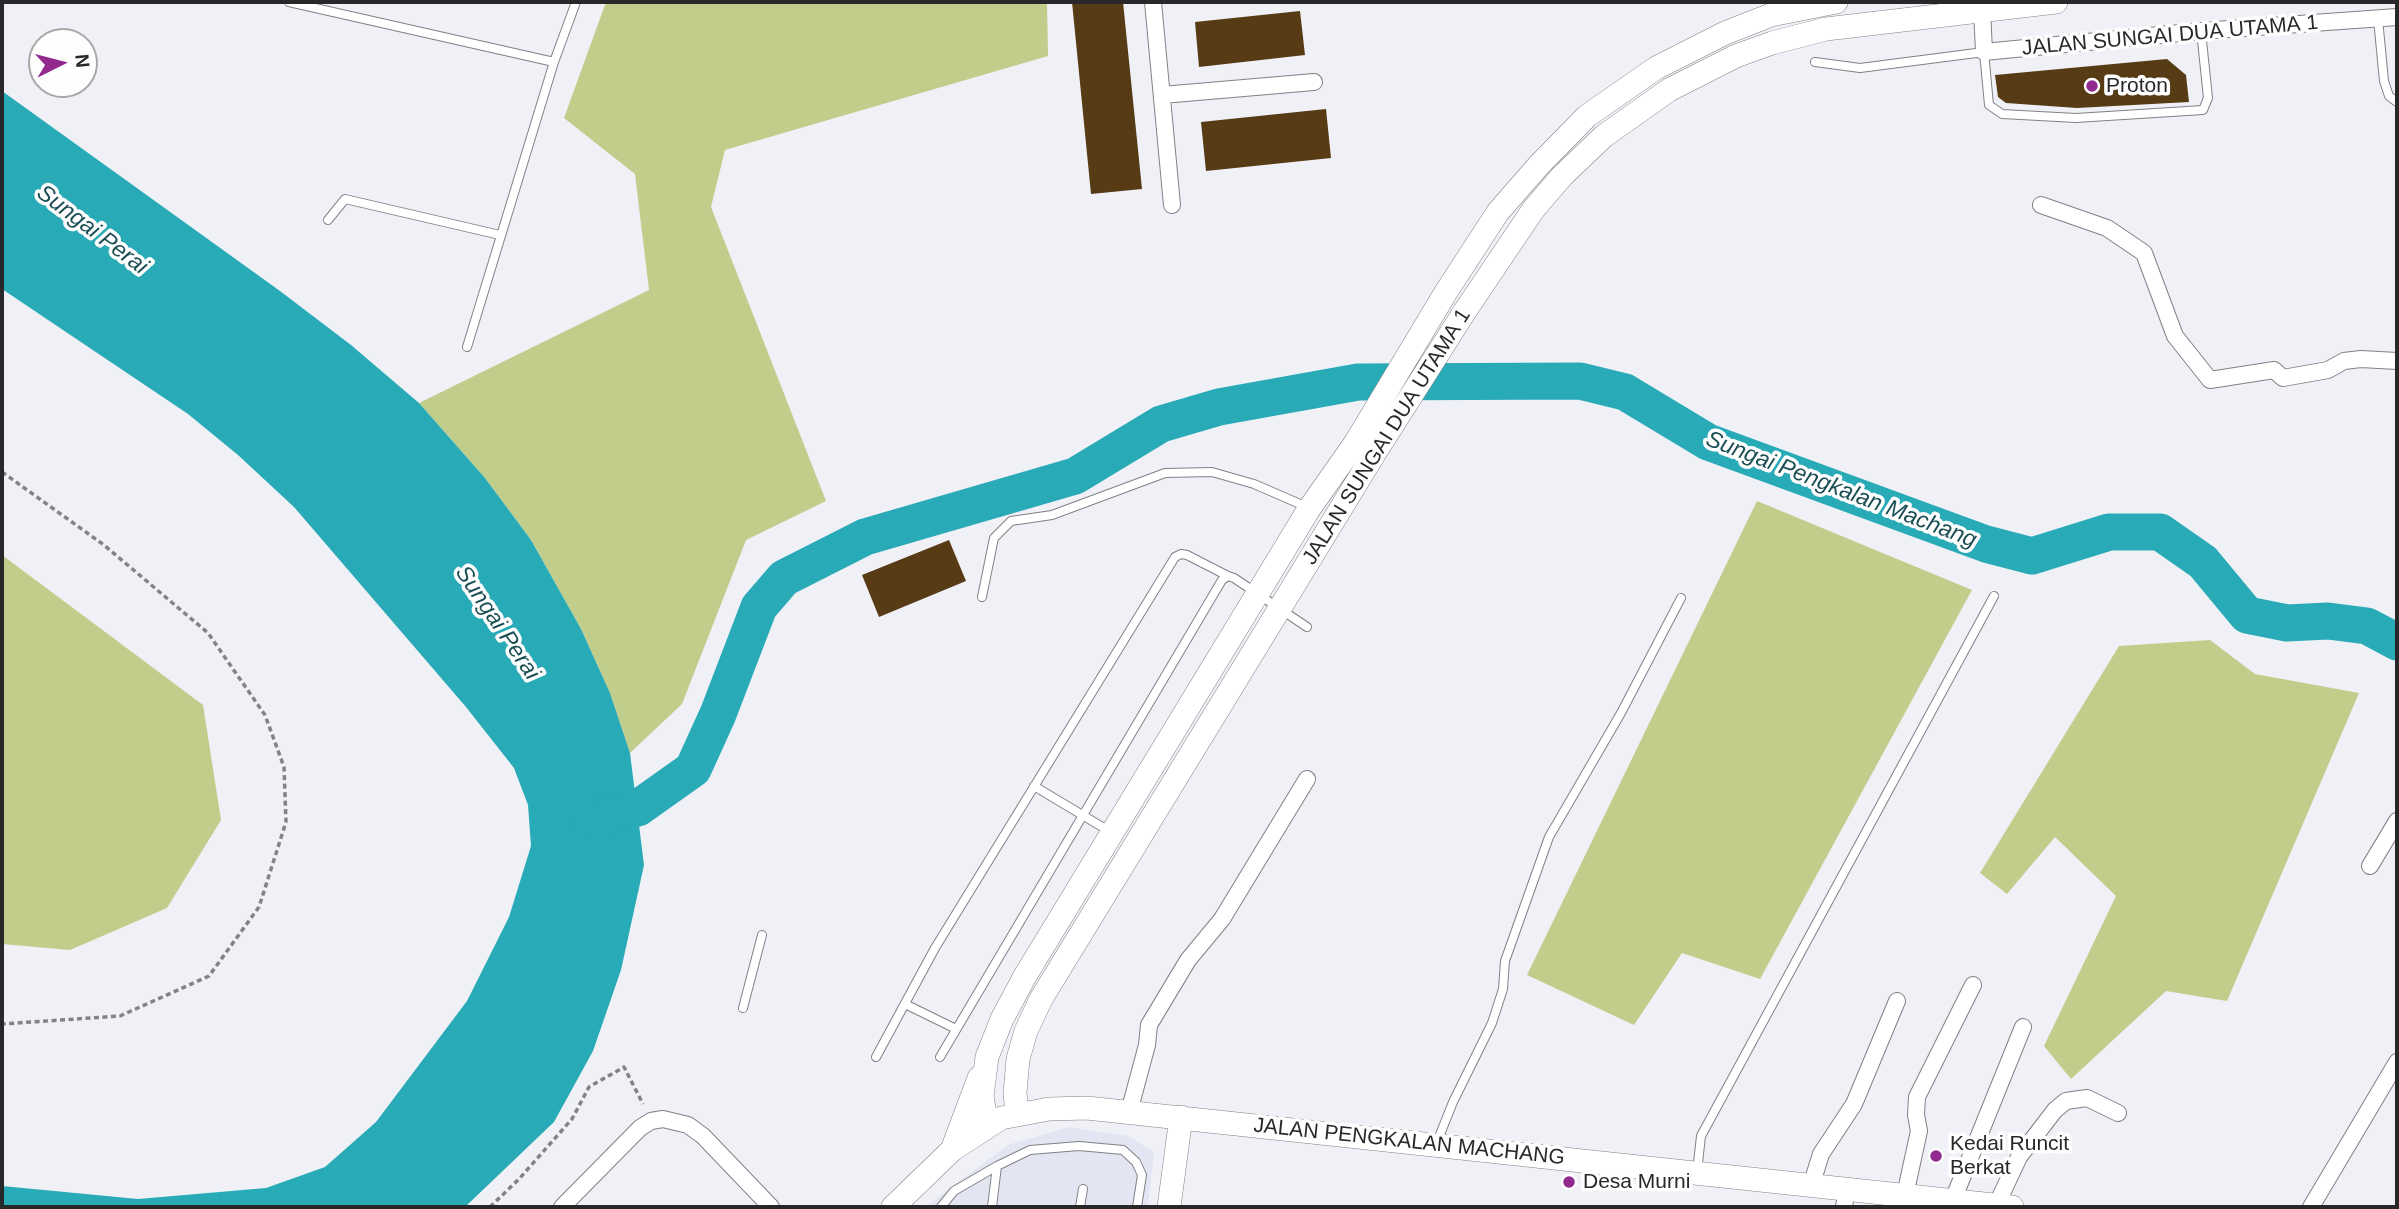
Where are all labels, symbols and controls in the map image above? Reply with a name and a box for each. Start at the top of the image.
street label: JALAN SUNGAI DUA UTAMA 1 [2021,10,2319,62]
north arrow [28,28,98,98]
text: N [71,53,94,69]
place label: Proton [2106,73,2168,99]
marker: Proton [2084,78,2100,94]
water label: Sungai Perai [31,179,153,281]
street label: JALAN SUNGAI DUA UTAMA 1 [1298,304,1476,570]
water label: Sungai Pengkalan Machang [1702,426,1980,554]
water label: Sungai Perai [449,561,545,685]
street label: JALAN PENGKALAN MACHANG [1252,1113,1566,1171]
place label: Kedai Runcit Berkat [1950,1131,2069,1181]
marker: Kedai Runcit Berkat [1928,1148,1944,1164]
place label: Desa Murni [1583,1169,1690,1195]
marker: Desa Murni [1561,1174,1577,1190]

